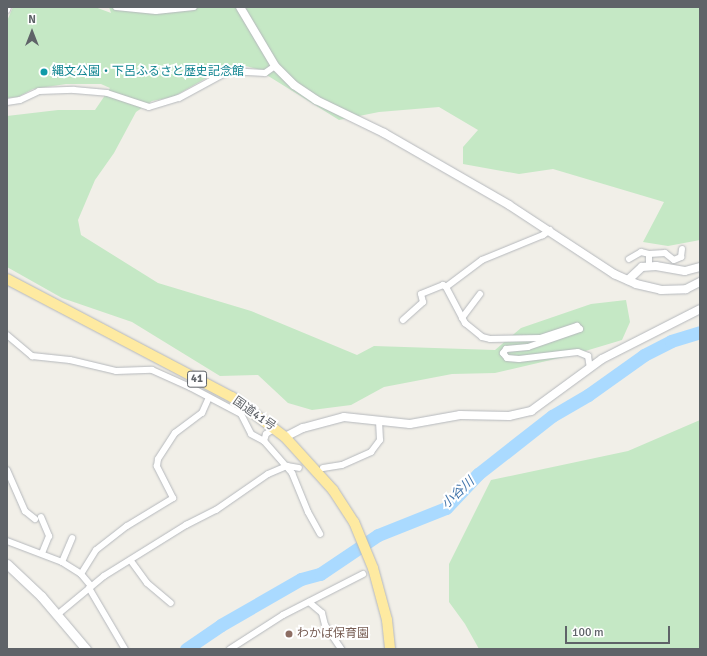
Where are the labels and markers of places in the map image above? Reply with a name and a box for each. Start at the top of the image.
place label: 縄文公園・下呂ふるさと歴史記念館 [52,65,244,79]
marker: 縄文公園・下呂ふるさと歴史記念館 [39,67,49,77]
place label: わかば保育園 [297,627,369,641]
marker: わかば保育園 [284,629,294,639]

